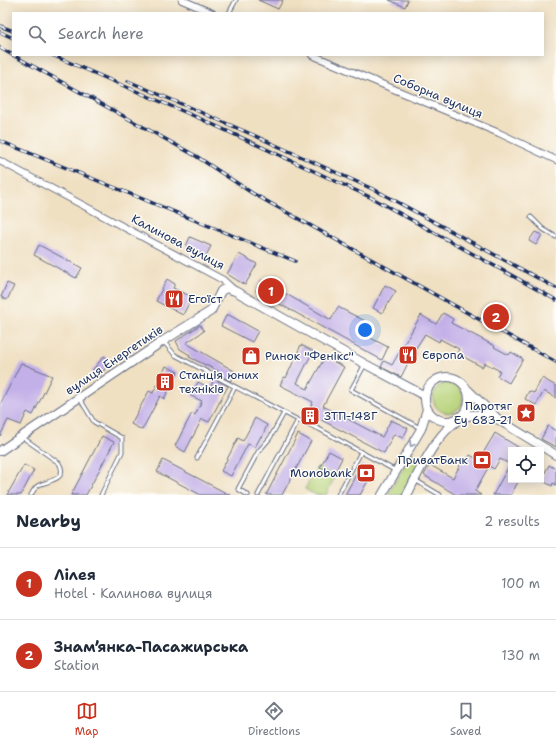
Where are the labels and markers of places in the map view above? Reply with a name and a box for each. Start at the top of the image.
pin: 1 [258,276,284,306]
restaurant icon: Егоїст [163,288,185,310]
place label: Егоїст [188,291,223,307]
pin: 2 [483,302,509,332]
restaurant icon: Європа [397,344,419,366]
shop icon: Ринок "Фенікс" [240,345,262,367]
place label: Європа [422,347,465,363]
place label: Ринок "Фенікс" [265,348,354,364]
place label: Станція юних техніків [179,367,258,397]
building icon: Станція юних техніків [154,371,176,393]
place label: Паротяг Еу 683-21 [454,398,513,428]
place icon: Паротяг Еу 683-21 [515,402,537,424]
building icon: ЗТП-148Г [299,405,321,427]
place label: ЗТП-148Г [324,408,378,424]
bank icon: ПриватБанк [471,449,493,471]
place label: ПриватБанк [398,452,469,468]
bank icon: Monobank [355,462,377,484]
place label: Monobank [290,465,352,481]

